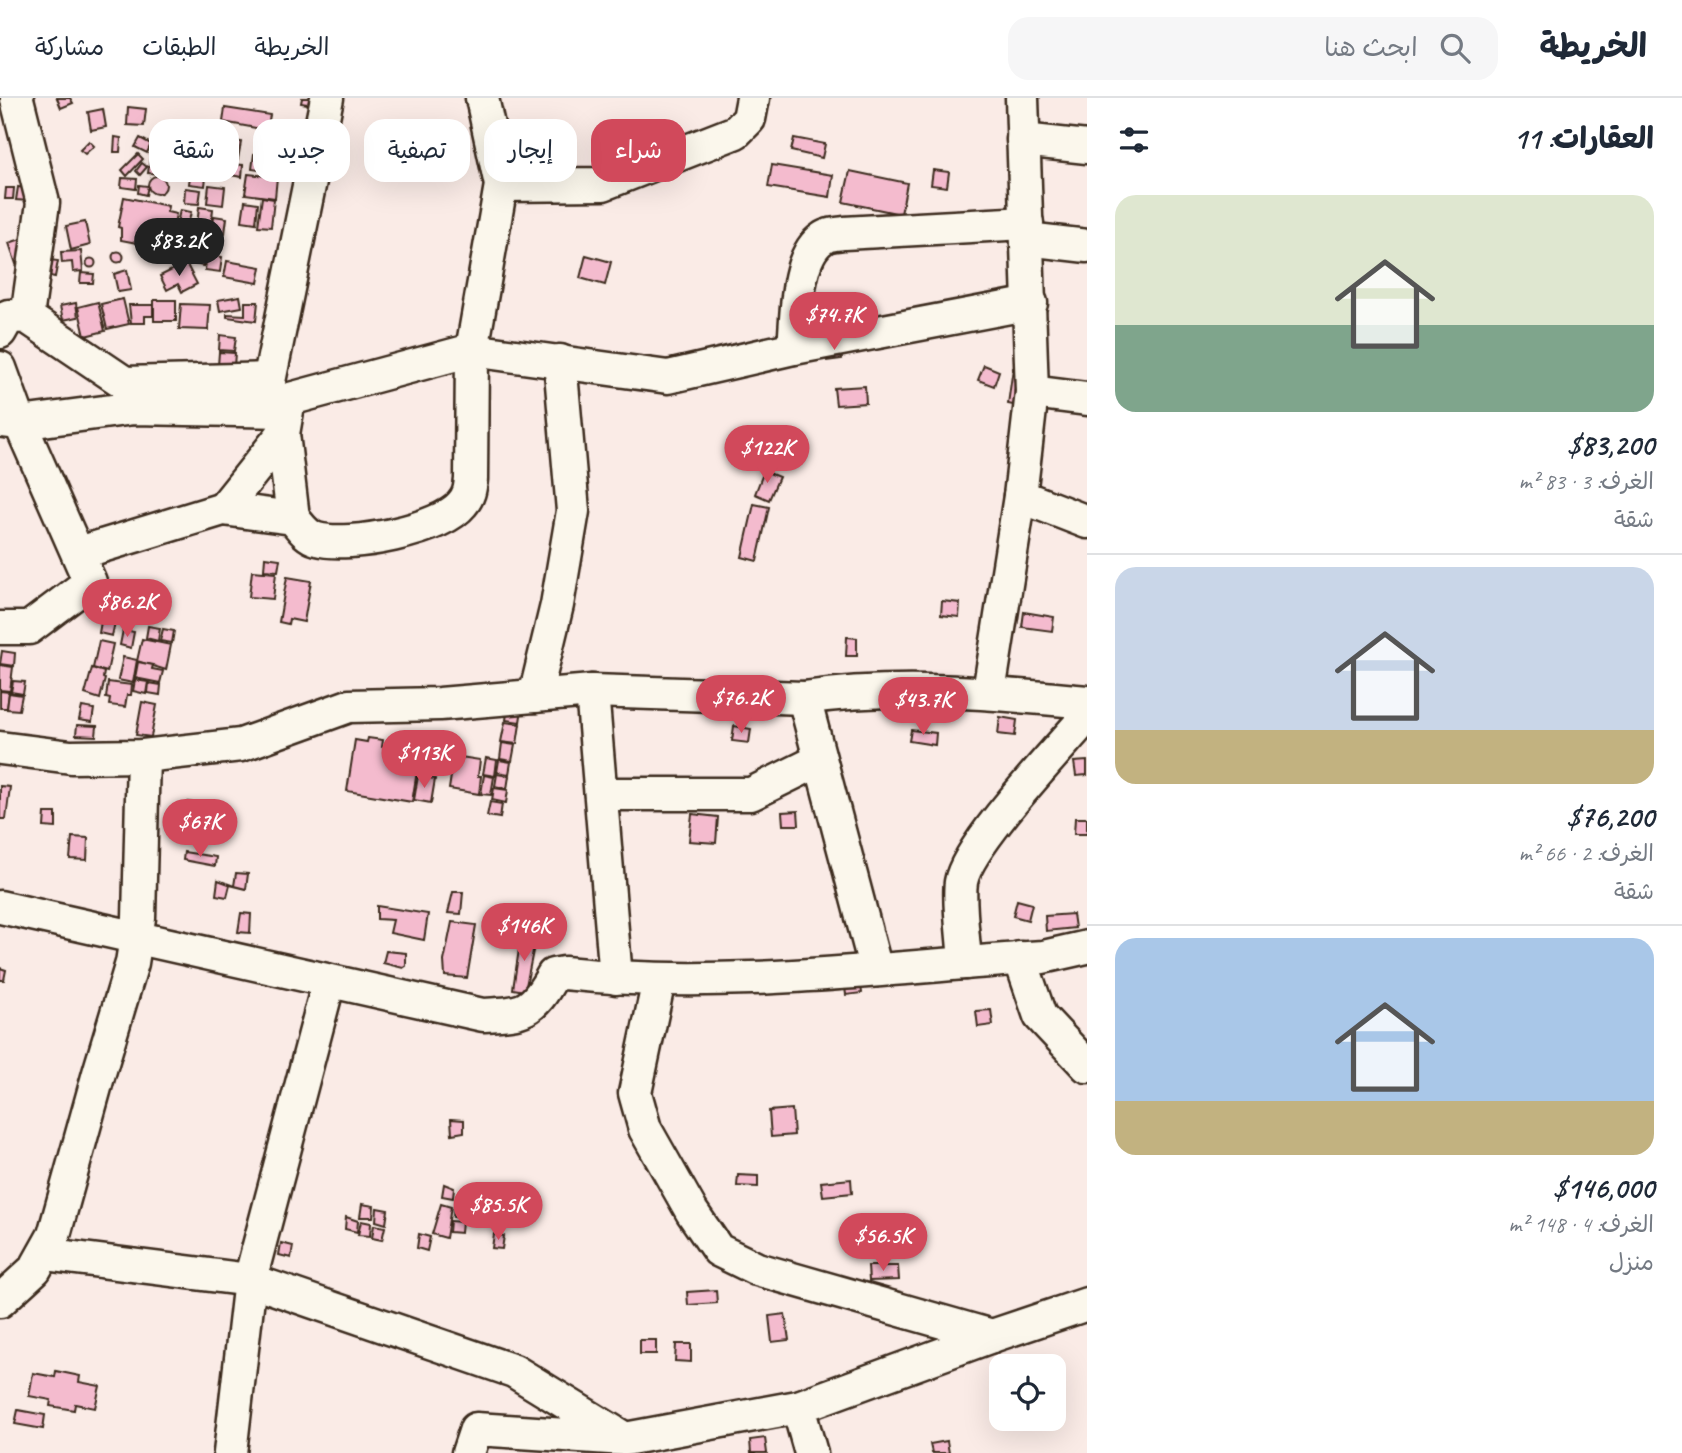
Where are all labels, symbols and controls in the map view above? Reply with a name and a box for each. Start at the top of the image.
search box [1008,17,1498,80]
text: الخريطة [1540,25,1647,67]
icon: search [1436,29,1474,67]
text: ابحث هنا [1324,31,1418,64]
text: مشاركة [35,32,104,62]
text: الطبقات [142,32,217,62]
text: الخريطة [255,32,329,62]
chip: شقة [149,119,239,182]
chip: جديد [253,119,350,182]
chip: تصفية [364,119,470,182]
chip: إيجار [484,119,577,182]
chip: شراء [591,119,686,182]
text: العقارات: 11 [1513,119,1654,157]
icon: filters [1115,121,1153,159]
pin: $83.2K [122,218,236,278]
text: $83.2K [150,226,208,255]
icon: home [1322,241,1448,367]
pin: $74.7K [777,292,891,352]
text: $74.7K [805,300,863,329]
pin: $122K [718,426,816,485]
text: $83,200 [1567,426,1654,464]
text: $122K [740,433,794,462]
text: الغرف: 3 · 83 m² [1519,467,1654,496]
text: شقة [1614,505,1654,534]
pin: $86.2K [70,580,184,639]
text: $86.2K [98,587,156,616]
icon: home [1322,613,1448,739]
pin: $76.2K [684,676,798,735]
pin: $43.7K [866,678,980,737]
text: $76.2K [712,683,770,712]
text: $43.7K [894,685,952,714]
pin: $113K [375,730,473,790]
text: $113K [397,738,451,767]
text: $76,200 [1567,798,1654,836]
pin: $67K [159,800,241,859]
text: $67K [178,807,222,836]
text: الغرف: 2 · 66 m² [1519,839,1654,868]
text: شقة [1614,877,1654,906]
pin: $146K [475,904,573,963]
text: $146K [497,911,551,940]
icon: home [1322,984,1448,1110]
text: $146,000 [1553,1169,1654,1207]
pin: $85.5K [441,1182,555,1242]
text: $85.5K [470,1190,526,1219]
text: الغرف: 4 · 148 m² [1508,1210,1654,1239]
pin: $56.5K [826,1214,940,1273]
text: $56.5K [854,1221,912,1250]
text: منزل [1609,1248,1654,1277]
map controls [989,1354,1066,1431]
button: locate [989,1354,1066,1431]

